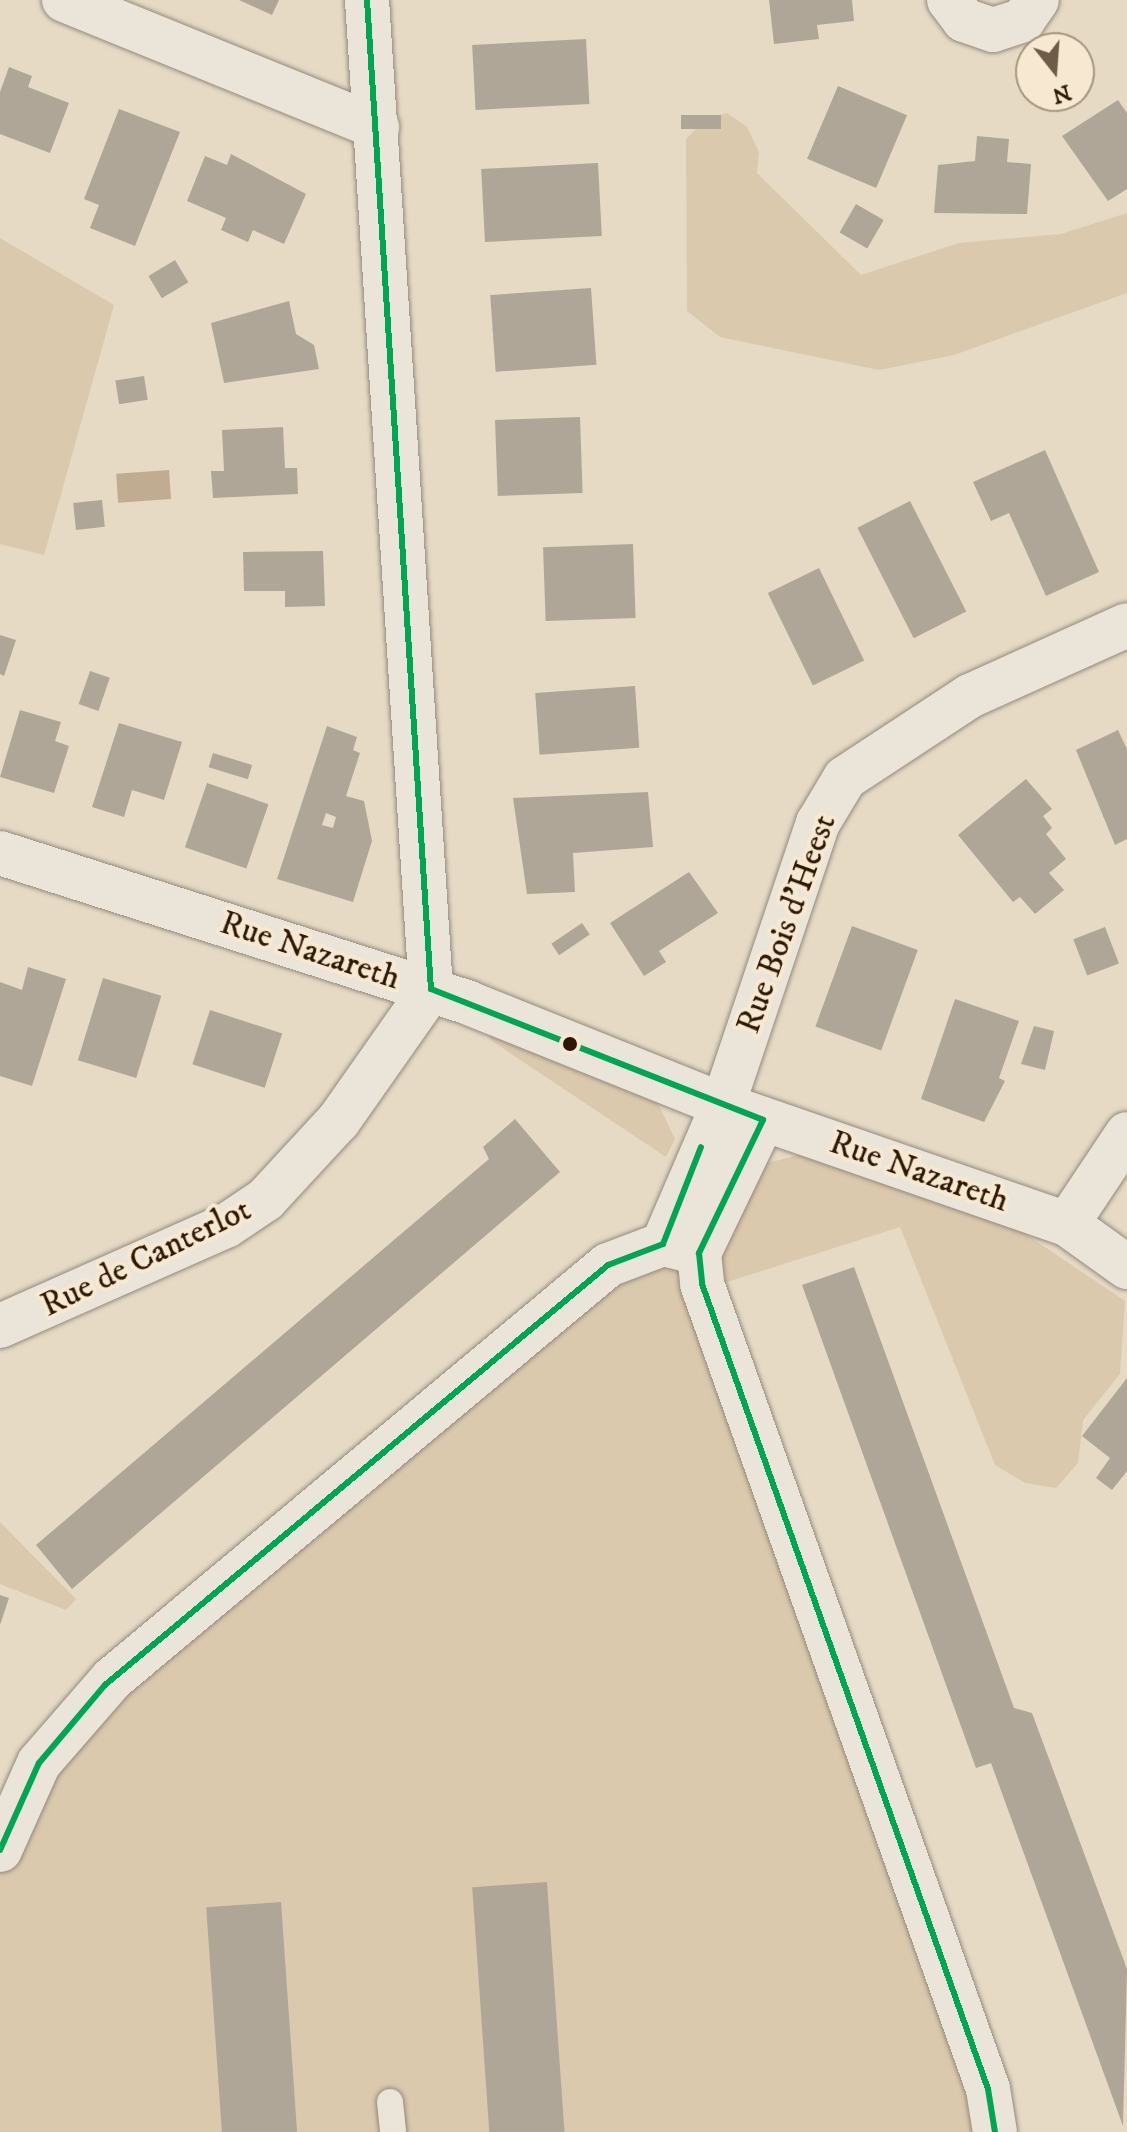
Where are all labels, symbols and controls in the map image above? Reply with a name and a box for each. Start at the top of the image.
north arrow [1015,32,1095,112]
text: N [1049,78,1074,109]
street label: Rue Bois d'Heest [729,809,845,1039]
street label: Rue Nazareth [215,903,405,999]
unlabelled marker [562,1036,578,1052]
street label: Rue Nazareth [824,1122,1014,1222]
street label: Rue de Canterlot [34,1190,258,1326]

